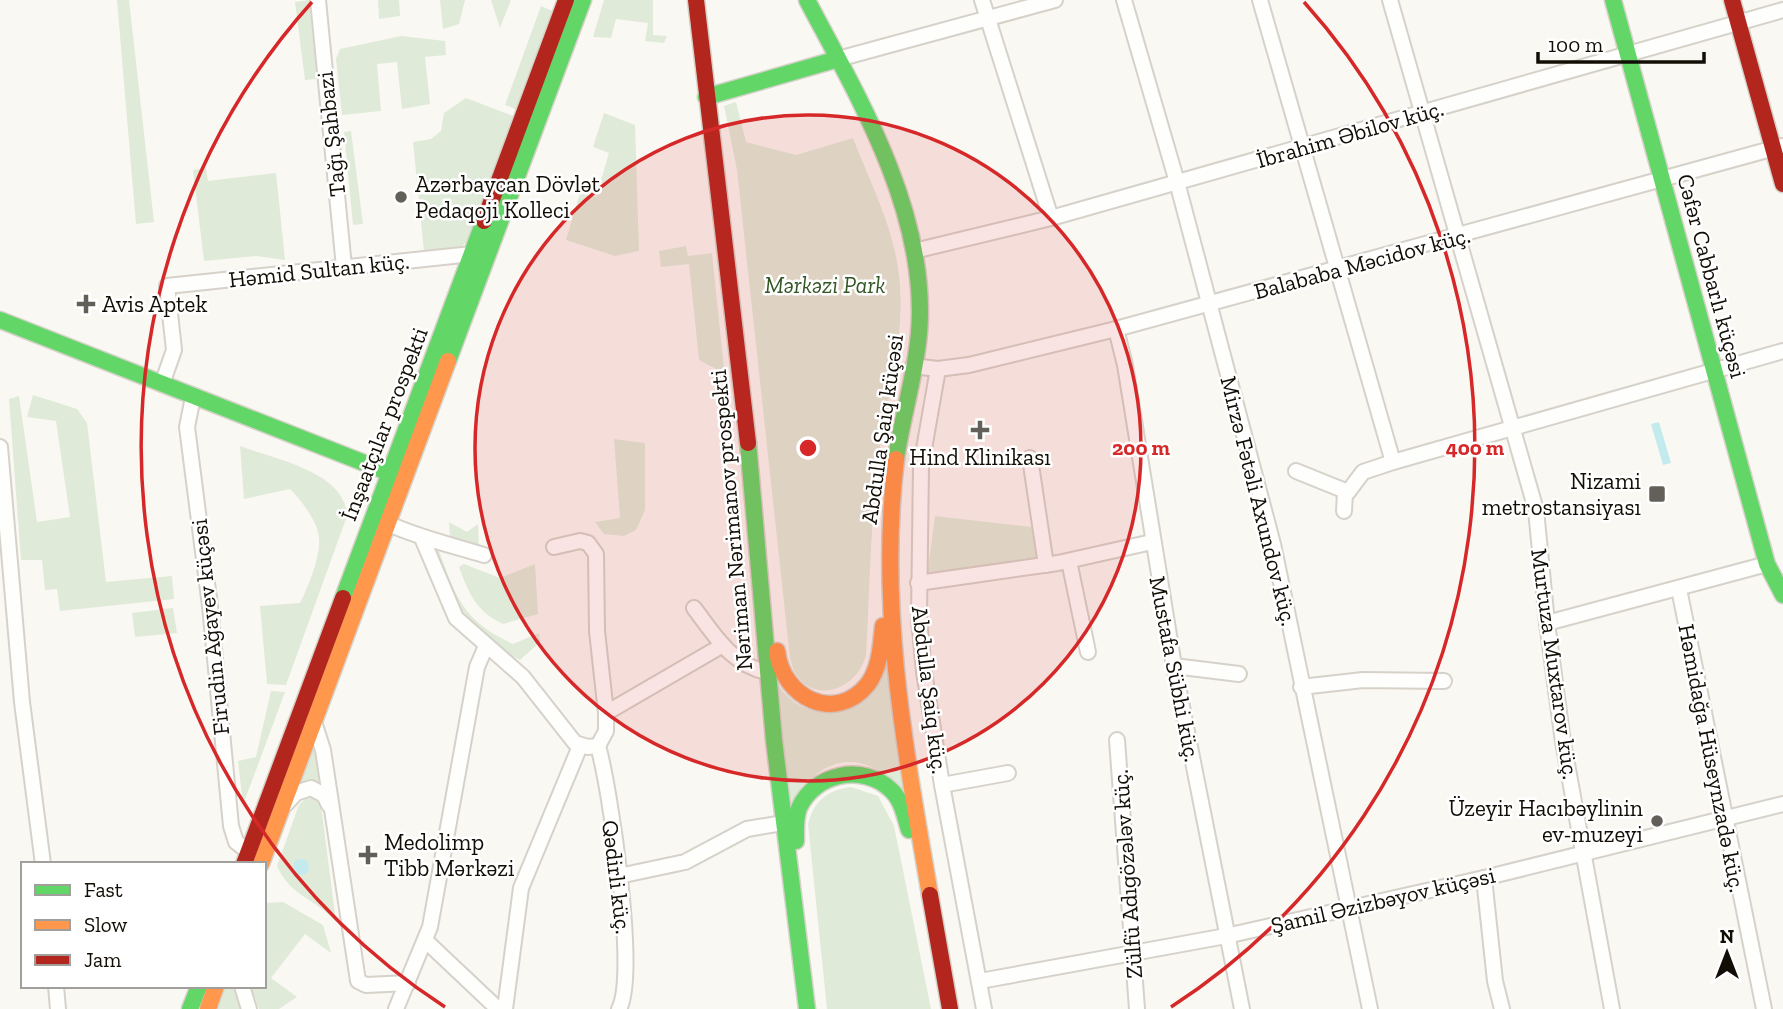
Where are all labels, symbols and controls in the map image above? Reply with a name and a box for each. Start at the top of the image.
scale bar [1538,21,1704,65]
text: 100 m [1548,32,1603,57]
street label: Tağı Şahbazi [311,70,351,198]
street label: İbrahim Əbilov küç. [1253,94,1447,174]
place label: Azərbaycan Dövlət Pedaqoji Kolleci [415,170,601,224]
street label: Cəfər Cabbarlı küçəsi [1671,171,1753,381]
marker: Azərbaycan Dövlət Pedaqoji Kolleci [393,189,409,205]
street label: Balababa Məcidov küç. [1251,221,1473,305]
street label: Həmid Sultan küç. [227,247,411,293]
park label: Mərkəzi Park [764,271,886,299]
place label: Avis Aptek [102,290,207,318]
marker: Avis Aptek [76,294,96,314]
street label: İnşaatçılar prospekti [334,323,434,525]
street label: Abdulla Şaiq küçəsi [855,332,909,526]
street label: Nəriman Nərimanov prospekti [704,368,758,672]
street label: Mirzə Fətəli Axundov küç. [1214,373,1304,629]
marker: Hind Klinikası [970,420,990,440]
text: 200 m [1112,435,1170,460]
text: 400 m [1446,435,1505,460]
centre of rings [796,436,820,460]
place label: Hind Klinikası [909,443,1051,471]
place label: Nizami metrostansiyası [1482,467,1641,521]
marker: Nizami metrostansiyası [1647,484,1667,504]
street label: Firudin Ağayev küçəsi [185,517,235,737]
street label: Murtuza Muxtarov küç. [1525,547,1585,781]
street label: Mustafa Sübhi küç. [1143,574,1207,764]
street label: Abdulla Şaiq küç. [906,604,954,776]
street label: Həmidağa Hüseynzadə küç. [1672,621,1752,895]
street label: Zülfü Adıgözələv küç. [1106,768,1148,980]
place label: Üzeyir Hacıbəylinin ev-muzeyi [1449,794,1643,848]
marker: Üzeyir Hacıbəylinin ev-muzeyi [1649,813,1665,829]
street label: Qədirli küç. [596,818,638,936]
place label: Medolimp Tibb Mərkəzi [384,828,514,882]
marker: Medolimp Tibb Mərkəzi [358,845,378,865]
street label: Şamil Əzizbəyov küçəsi [1268,861,1498,939]
legend [21,862,266,988]
text: Fast [84,877,123,902]
text: Slow [84,912,127,937]
north arrow [1692,918,1762,988]
text: N [1720,925,1734,948]
text: Jam [84,947,121,972]

